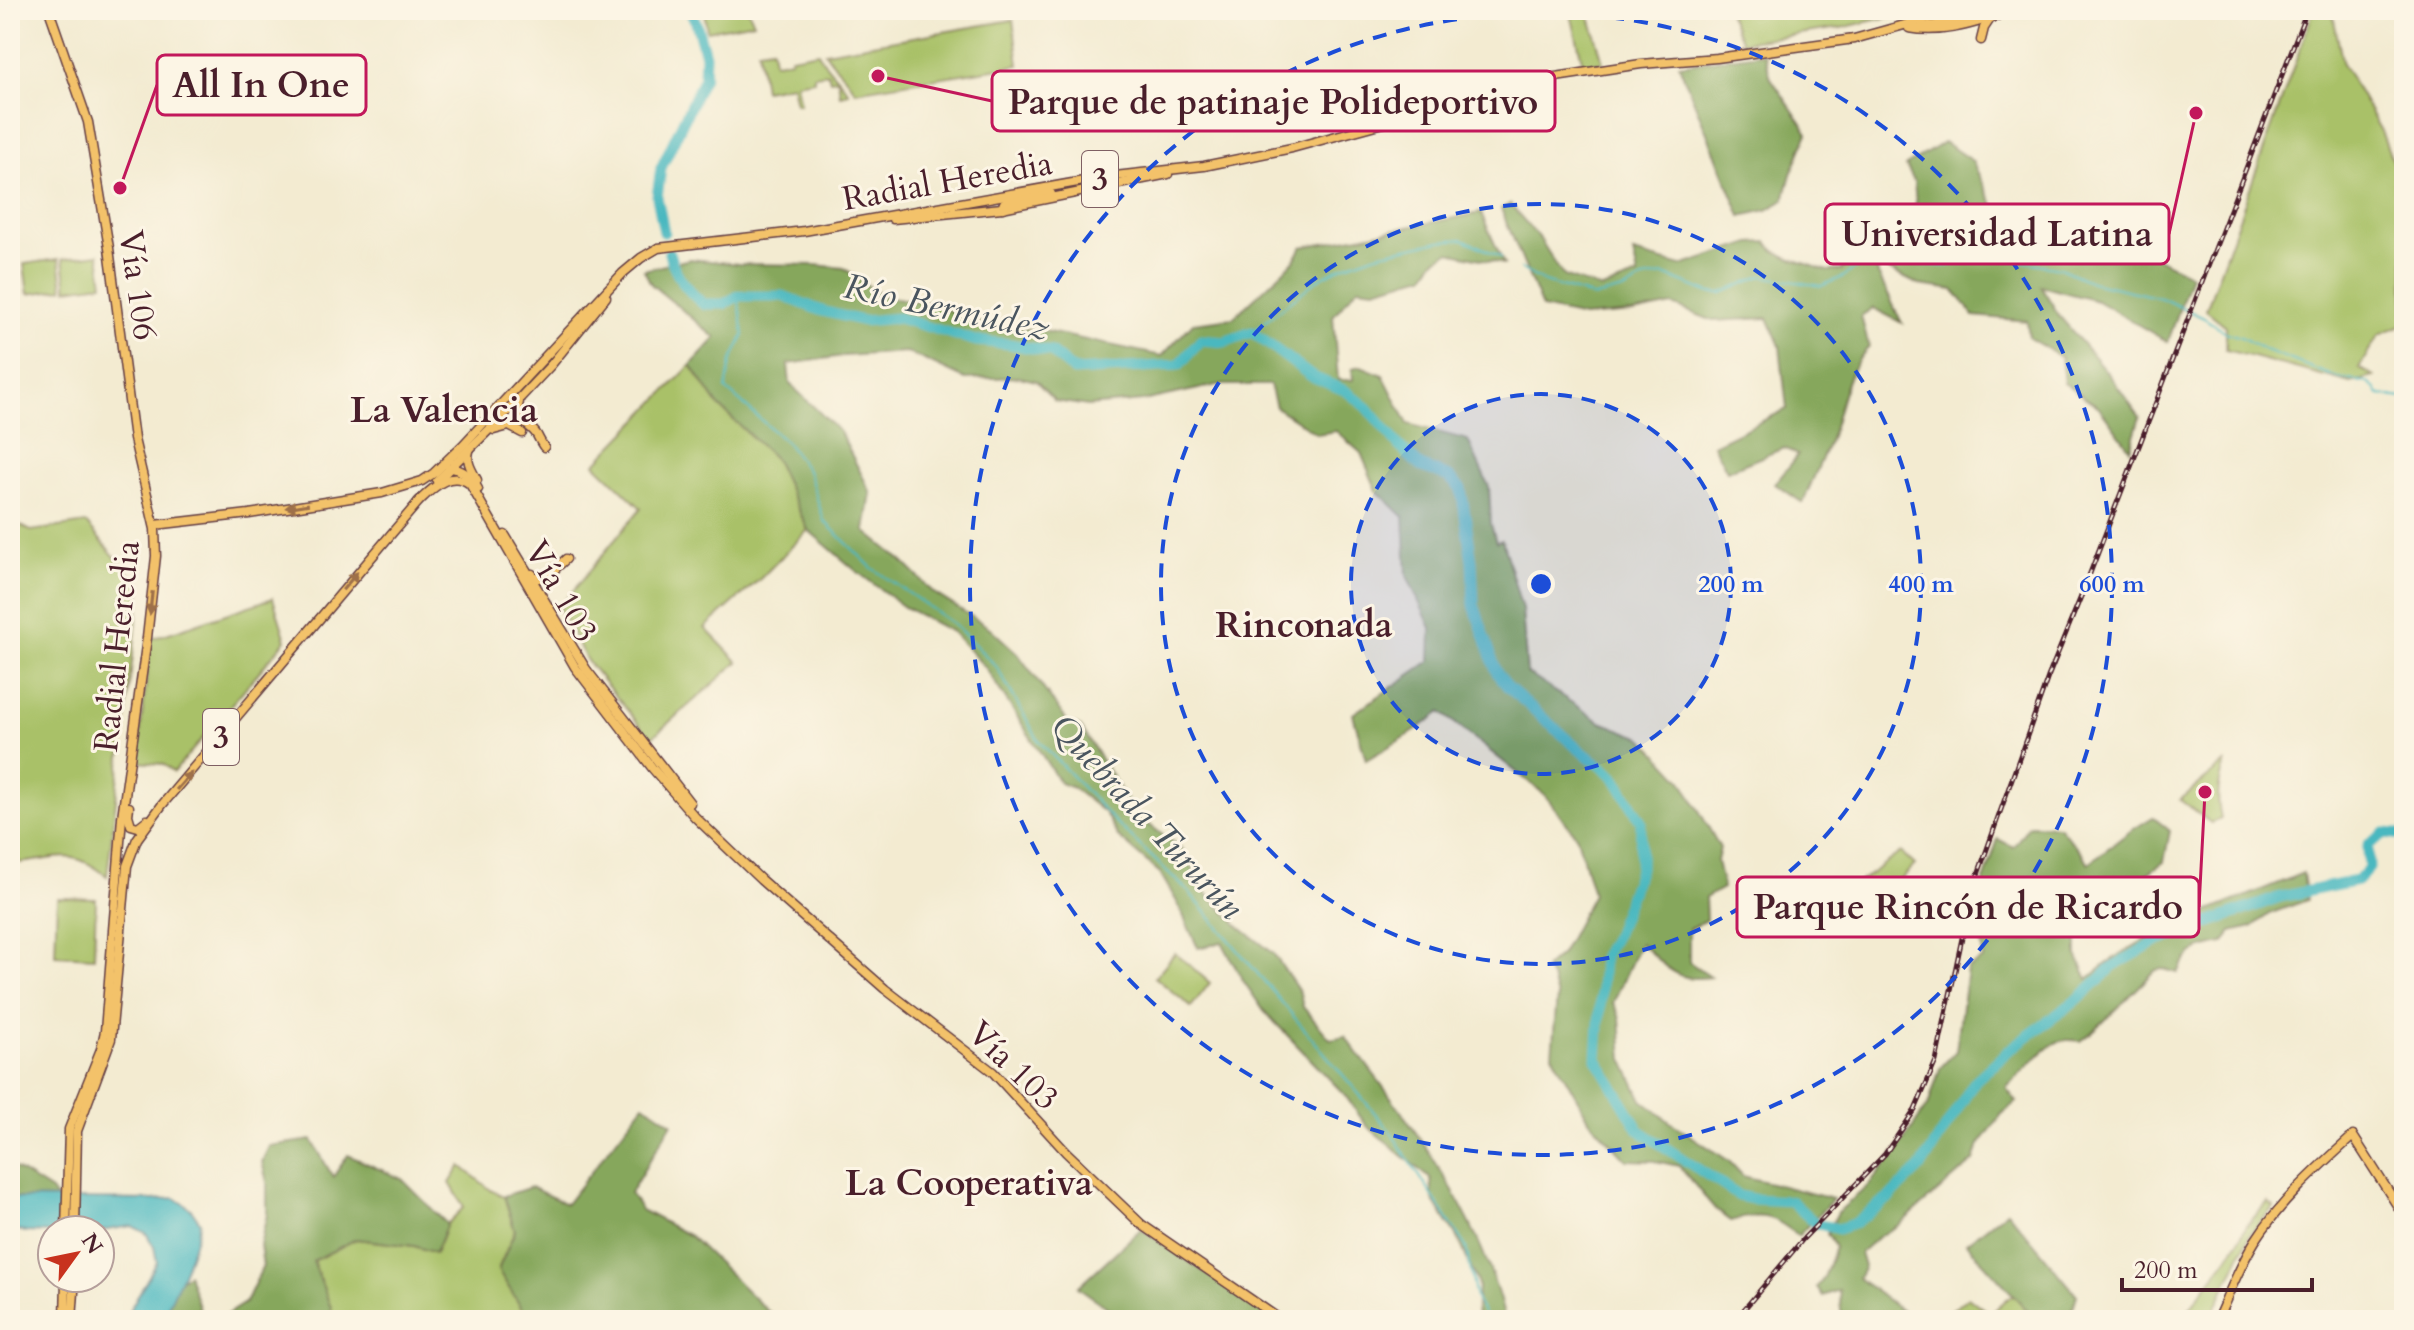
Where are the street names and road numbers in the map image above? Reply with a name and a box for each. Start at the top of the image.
street label: Radial Heredia [839,140,1056,222]
road number: 3 [1082,151,1118,207]
street label: Vía 106 [108,227,168,343]
street label: Vía 103 [514,532,609,651]
street label: Radial Heredia [83,538,151,754]
road number: 3 [203,709,239,765]
street label: Vía 103 [958,1011,1069,1121]

